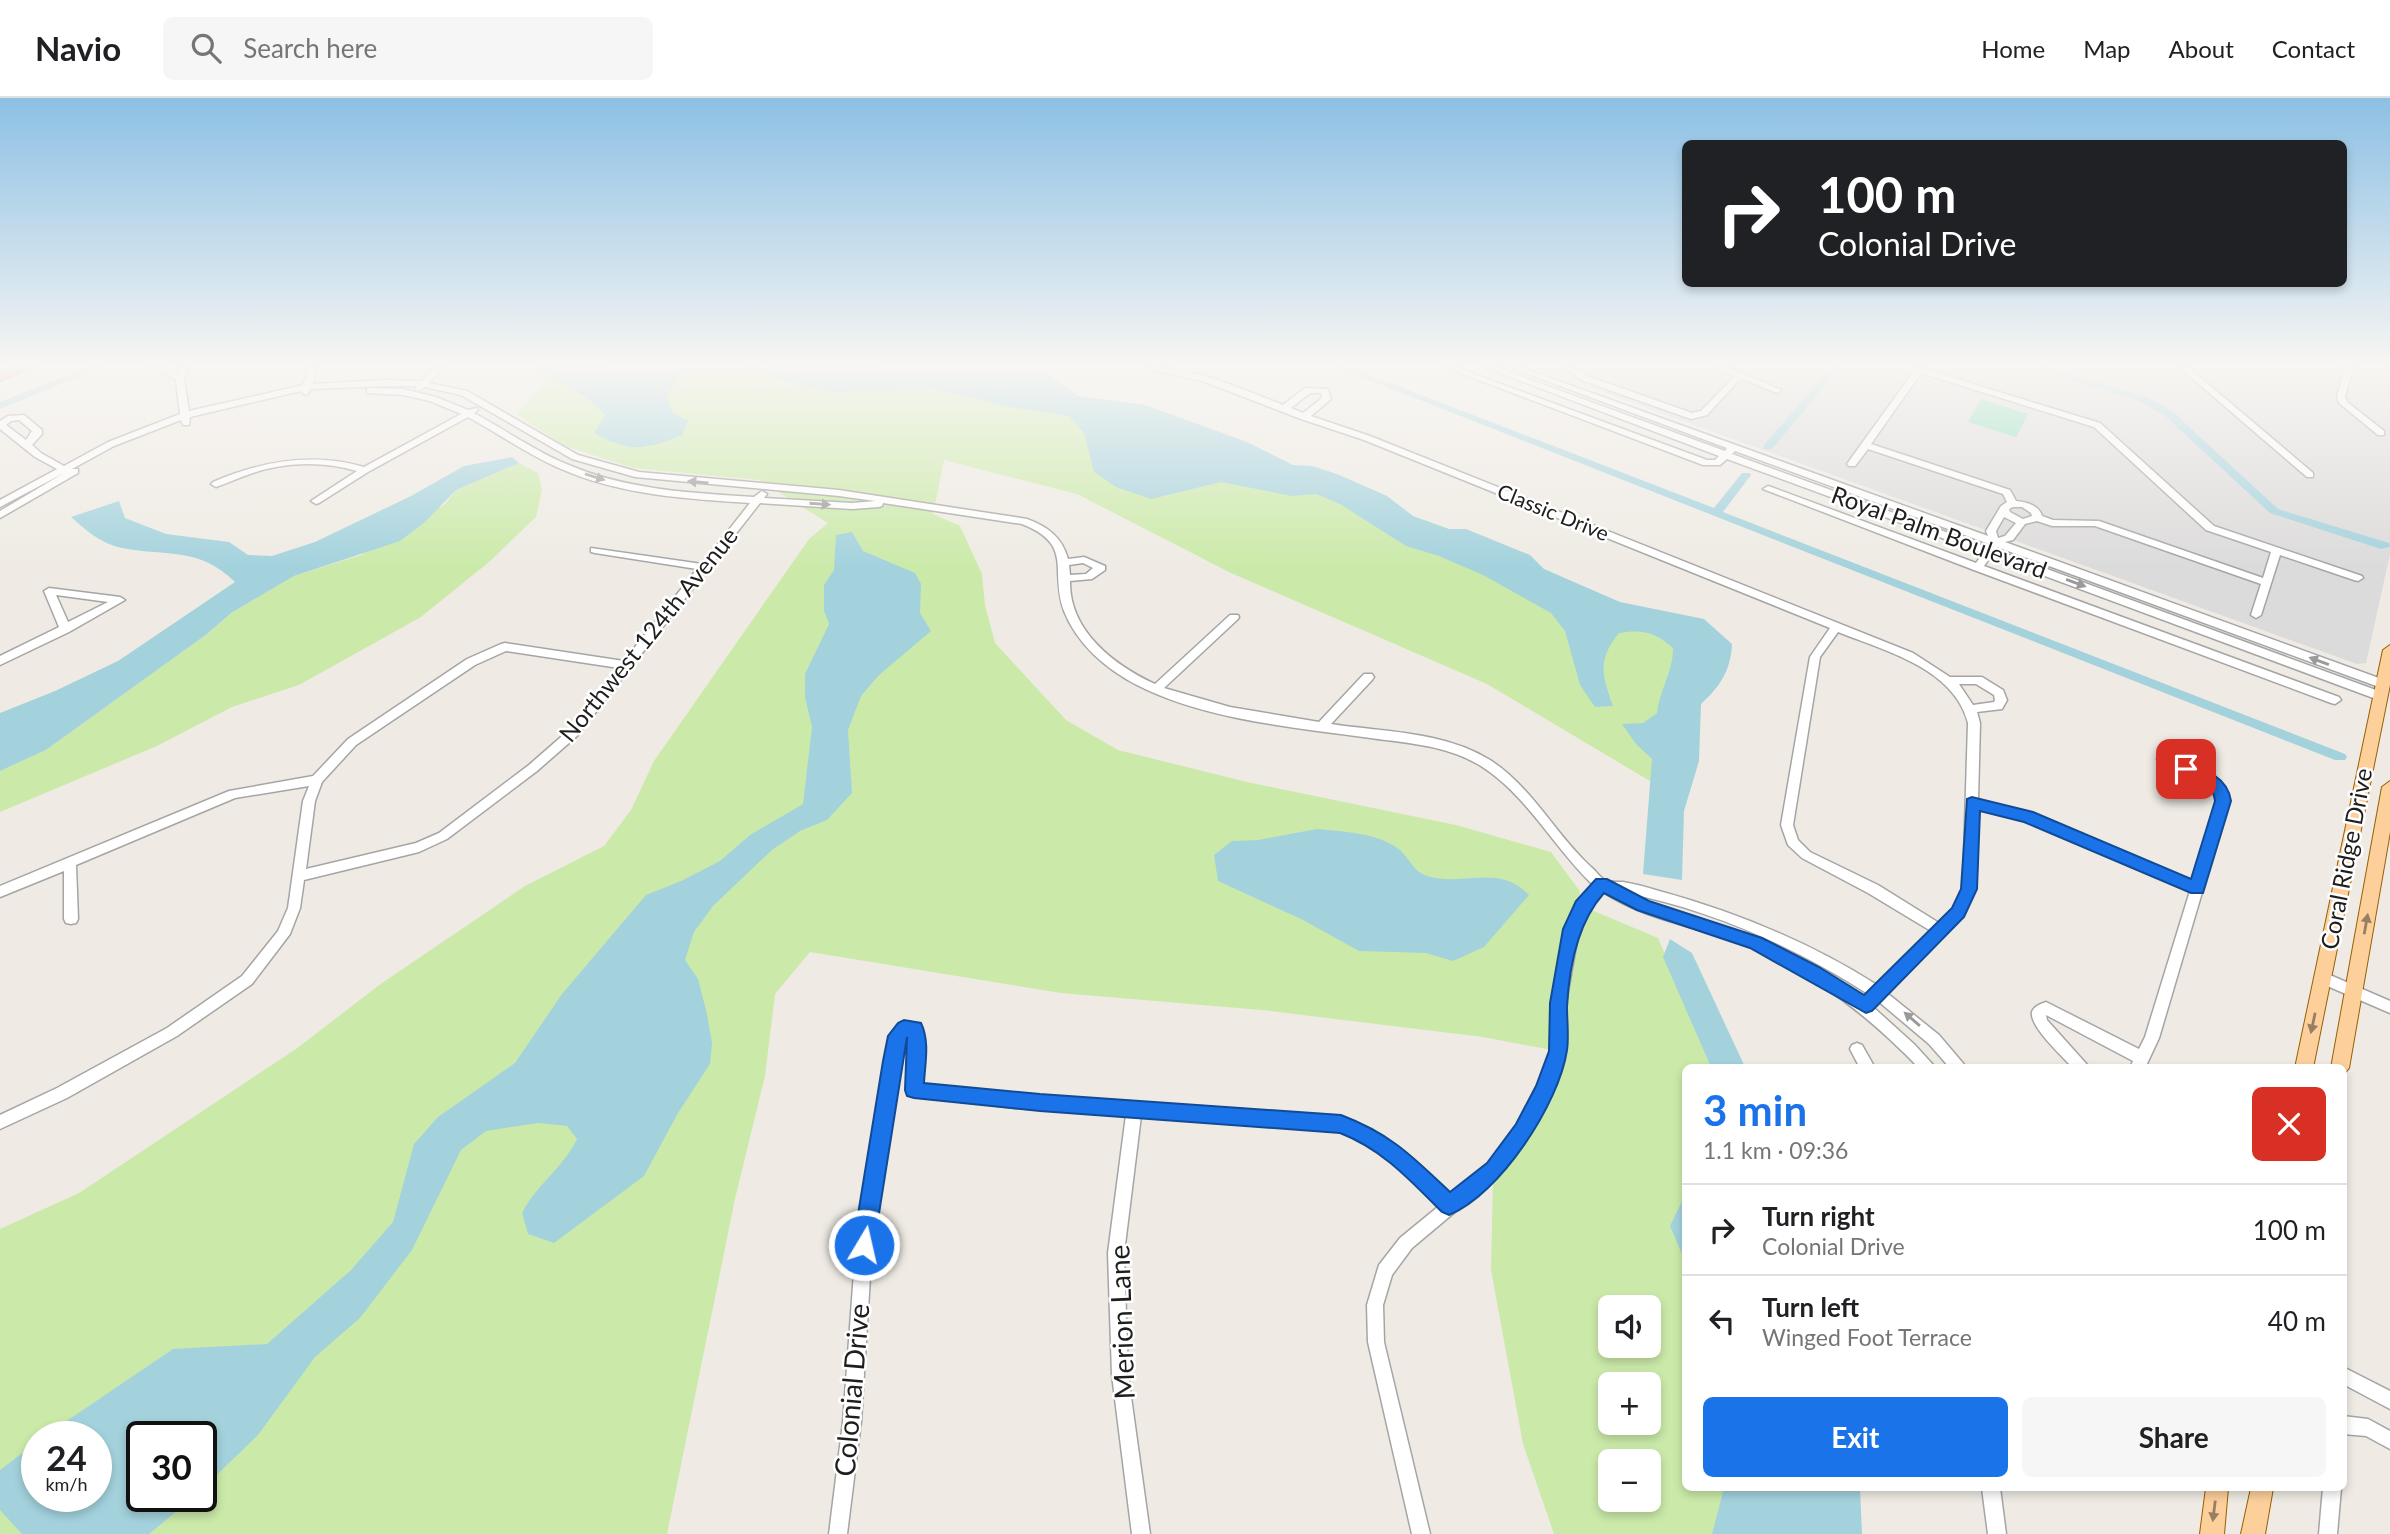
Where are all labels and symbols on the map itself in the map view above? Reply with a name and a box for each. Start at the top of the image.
one-way arrow [584,473,605,483]
one-way arrow [686,476,708,487]
street label: Classic Drive [1494,478,1613,545]
street label: Royal Palm Boulevard [1828,479,2051,584]
one-way arrow [809,499,831,510]
street label: Northwest 124th Avenue [552,521,743,747]
one-way arrow [2065,578,2086,589]
one-way arrow [2309,655,2330,666]
pin [2156,739,2216,799]
street label: Coral Ridge Drive [2314,766,2377,952]
one-way arrow [2361,913,2372,935]
one-way arrow [1903,1012,1920,1027]
one-way arrow [2308,1012,2319,1034]
position arrow [827,1208,901,1282]
street label: Merion Lane [1101,1244,1141,1400]
street label: Colonial Drive [827,1302,876,1478]
speed limit sign: 30 [126,1421,217,1512]
one-way arrow [2208,1500,2219,1522]

